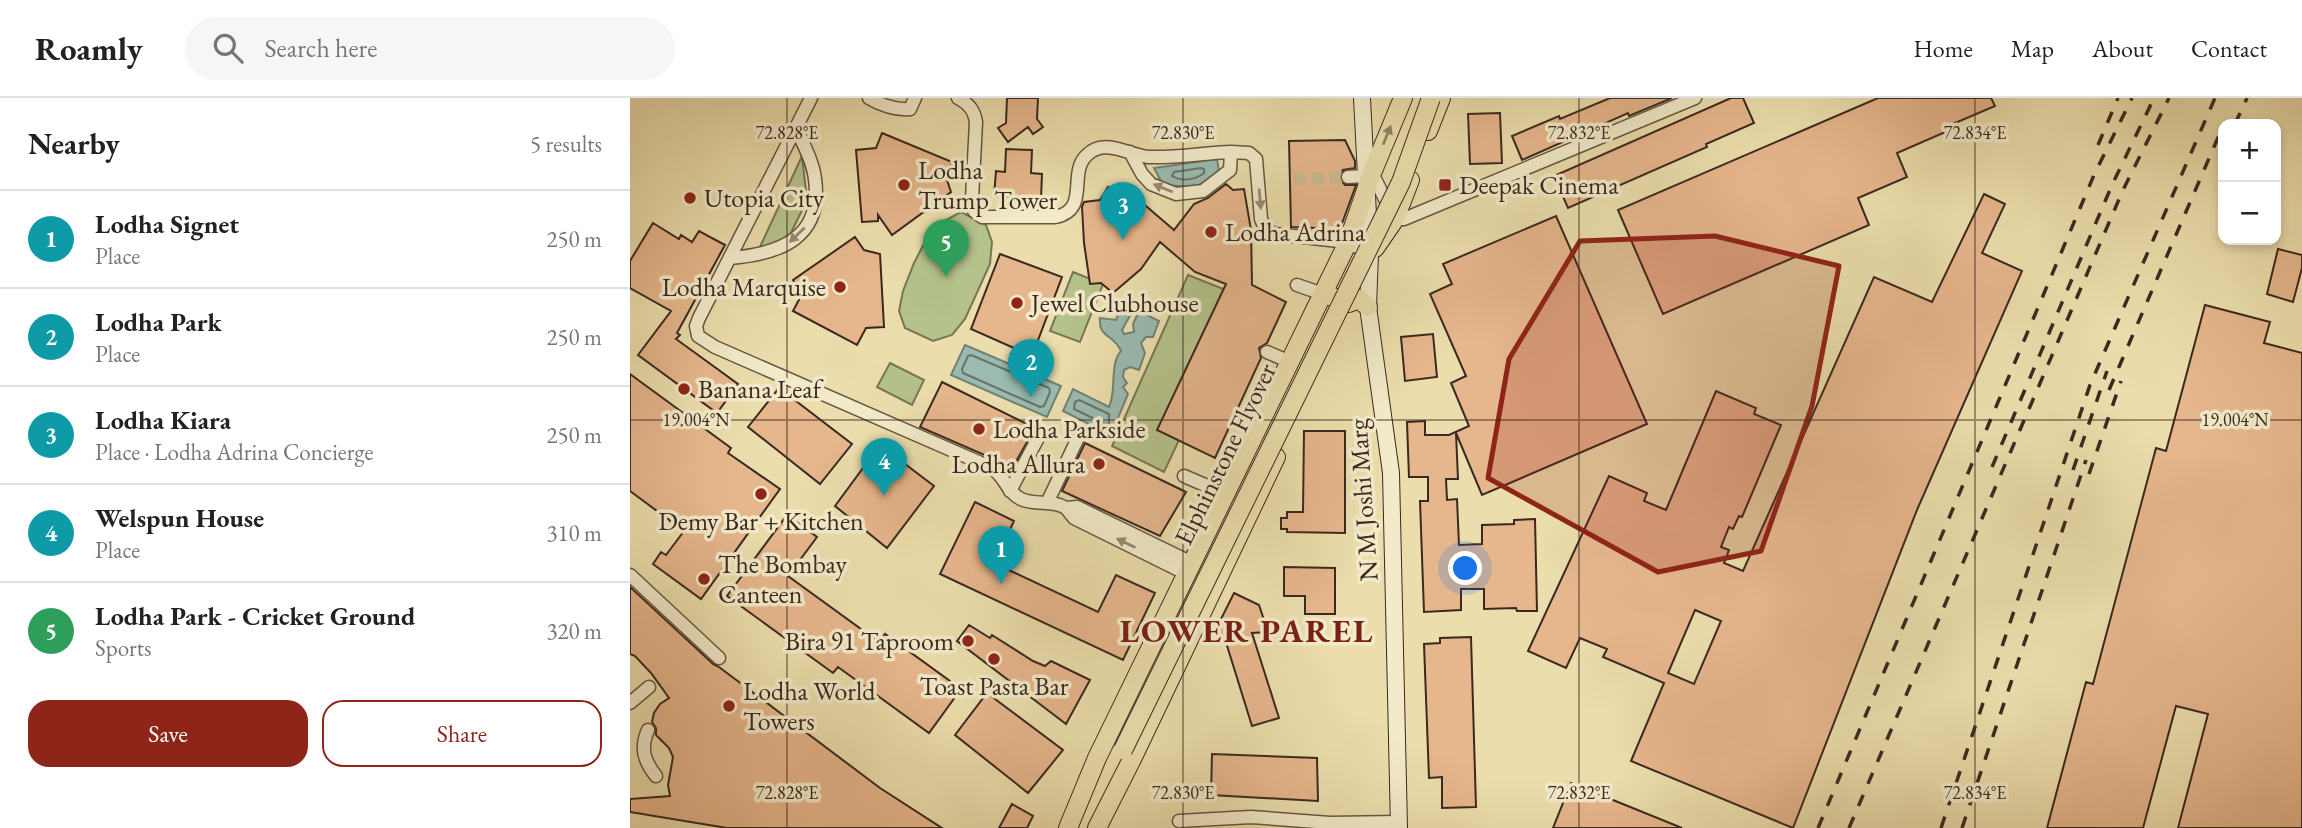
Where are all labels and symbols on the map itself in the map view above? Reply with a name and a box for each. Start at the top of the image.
text: 72.828°E [756,121,818,144]
text: 72.830°E [1152,121,1214,144]
text: 72.832°E [1548,121,1610,144]
text: 72.834°E [1944,121,2006,144]
one-way arrow [1382,125,1393,146]
place label: Lodha Trump Tower [918,153,1058,217]
place label: Deepak Cinema [1459,168,1619,202]
marker: Lodha Trump Tower [896,177,912,193]
marker: Deepak Cinema [1437,177,1453,193]
place label: Utopia City [704,181,825,215]
pin: 3 [1100,182,1146,240]
one-way arrow [1152,183,1173,194]
one-way arrow [1255,188,1266,210]
marker: Utopia City [682,190,698,206]
place label: Lodha Adrina [1225,215,1366,249]
pin: 5 [923,219,969,277]
marker: Lodha Adrina [1203,224,1219,240]
one-way arrow [789,227,806,243]
place label: Lodha Marquise [662,270,826,304]
marker: Lodha Marquise [832,279,848,295]
place label: Jewel Clubhouse [1029,286,1199,320]
marker: Jewel Clubhouse [1009,295,1025,311]
pin: 2 [1008,339,1054,397]
street label: Elphinstone Flyover [1166,357,1284,551]
place label: Banana Leaf [698,372,824,406]
marker: Banana Leaf [676,381,692,397]
text: 19.004°N [663,408,730,431]
text: 19.004°N [2202,408,2269,431]
place label: Lodha Parkside [993,412,1146,446]
street label: N M Joshi Marg [1340,417,1386,582]
marker: Lodha Parkside [971,421,987,437]
pin: 4 [861,438,907,496]
place label: Lodha Allura [952,447,1086,481]
marker: Lodha Allura [1091,456,1107,472]
marker: Demy Bar + Kitchen [753,486,769,502]
place label: Demy Bar + Kitchen [658,504,864,538]
pin: 1 [978,526,1024,584]
one-way arrow [1116,538,1136,549]
place label: The Bombay Canteen [718,547,847,611]
your location [1448,551,1482,585]
marker: The Bombay Canteen [696,571,712,587]
district label: LOWER PAREL [1120,609,1374,652]
place label: Bira 91 Taproom [785,624,954,658]
marker: Bira 91 Taproom [960,633,976,649]
marker: Toast Pasta Bar [986,651,1002,667]
place label: Toast Pasta Bar [919,669,1069,703]
place label: Lodha World Towers [743,674,876,738]
marker: Lodha World Towers [721,698,737,714]
text: 72.828°E [756,781,818,804]
text: 72.830°E [1152,781,1214,804]
text: 72.832°E [1548,781,1610,804]
text: 72.834°E [1944,781,2006,804]

